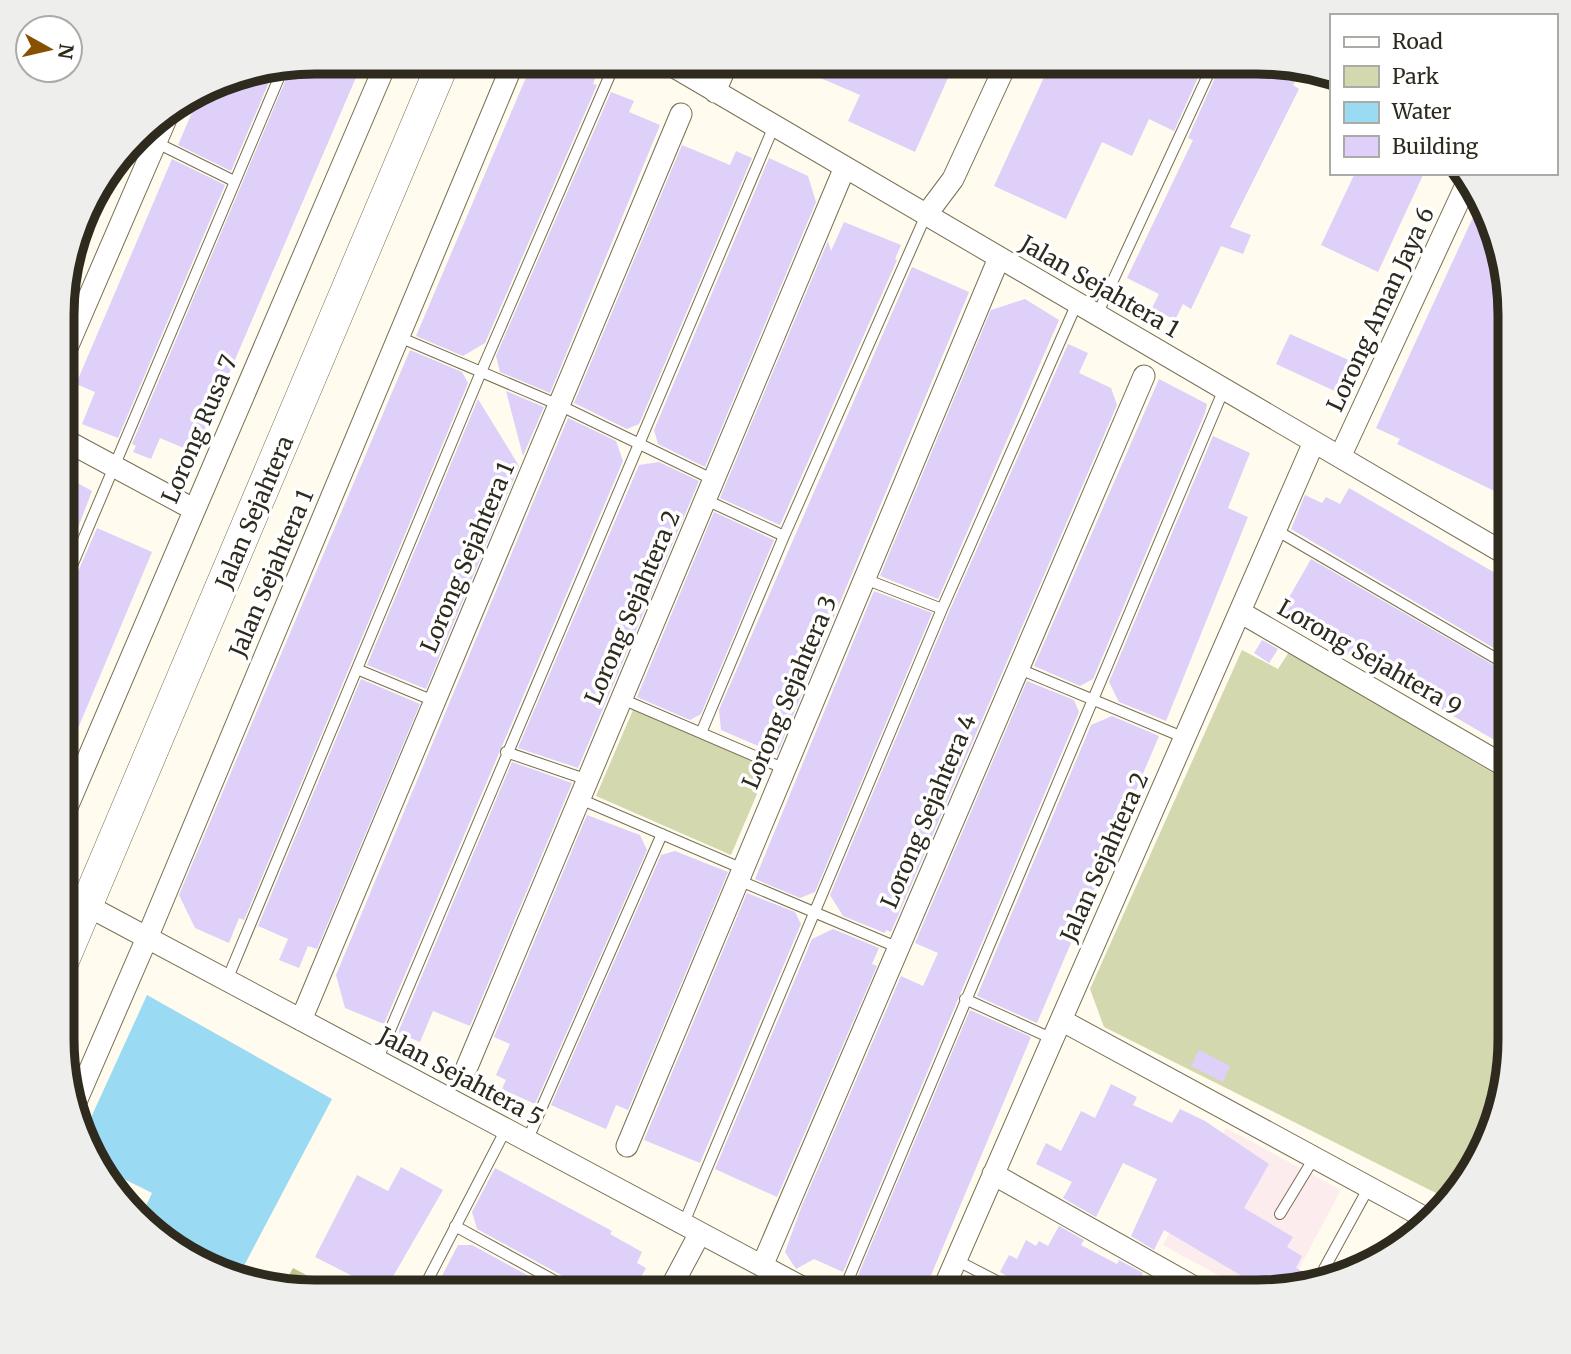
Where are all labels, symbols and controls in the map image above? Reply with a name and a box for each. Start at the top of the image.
north arrow [14,14,84,84]
legend [1330,14,1557,175]
text: Road [1392,28,1443,55]
text: N [53,42,79,60]
text: Park [1392,63,1439,90]
text: Water [1391,98,1451,125]
text: Building [1392,133,1479,160]
street label: Lorong Aman Jaya 6 [1320,202,1440,416]
street label: Jalan Sejahtera 1 [1014,228,1185,343]
street label: Lorong Rusa 7 [155,351,243,507]
street label: Jalan Sejahtera [208,431,299,594]
street label: Lorong Sejahtera 1 [414,457,520,657]
street label: Jalan Sejahtera 1 [222,485,319,662]
street label: Lorong Sejahtera 2 [578,506,686,708]
street label: Lorong Sejahtera 3 [735,591,843,793]
street label: Lorong Sejahtera 9 [1273,593,1467,721]
street label: Lorong Sejahtera 4 [874,710,982,912]
street label: Jalan Sejahtera 2 [1053,768,1154,947]
street label: Jalan Sejahtera 5 [373,1020,548,1132]

